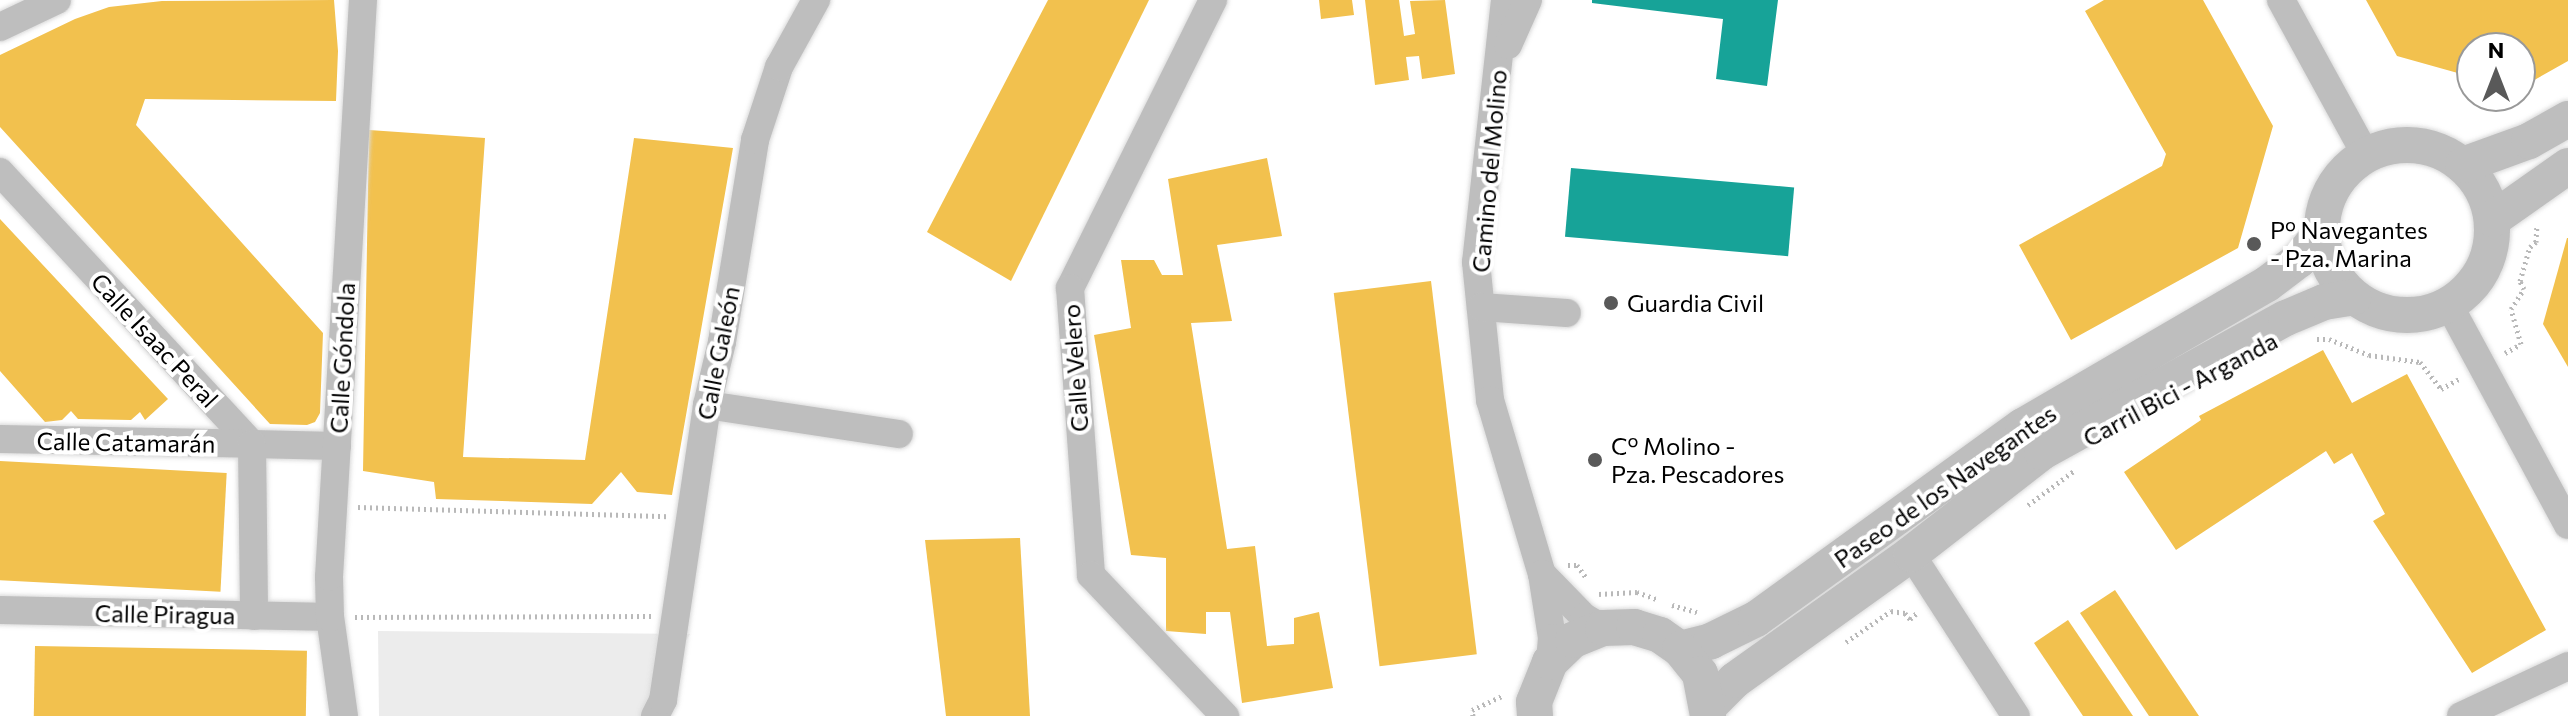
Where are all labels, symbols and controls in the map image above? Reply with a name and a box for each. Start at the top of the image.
north arrow [2456,32,2536,112]
text: N [2488,36,2504,63]
street label: Camino del Molino [1466,68,1512,274]
place label: Pº Navegantes - Pza. Marina [2270,216,2428,272]
marker: Pº Navegantes - Pza. Marina [2245,235,2263,253]
street label: Calle Isaac Peral [85,267,225,413]
street label: Calle Góndola [324,282,360,434]
street label: Calle Galeón [691,284,745,422]
place label: Guardia Civil [1627,289,1764,317]
marker: Guardia Civil [1602,294,1620,312]
street label: Calle Velero [1056,303,1094,433]
street label: Carril Bici - Arganda [2078,326,2282,452]
street label: Paseo de los Navegantes [1829,398,2061,574]
street label: Calle Catamarán [36,426,216,458]
place label: Cº Molino - Pza. Pescadores [1611,432,1784,488]
marker: Cº Molino - Pza. Pescadores [1586,451,1604,469]
street label: Calle Piragua [94,598,236,630]

